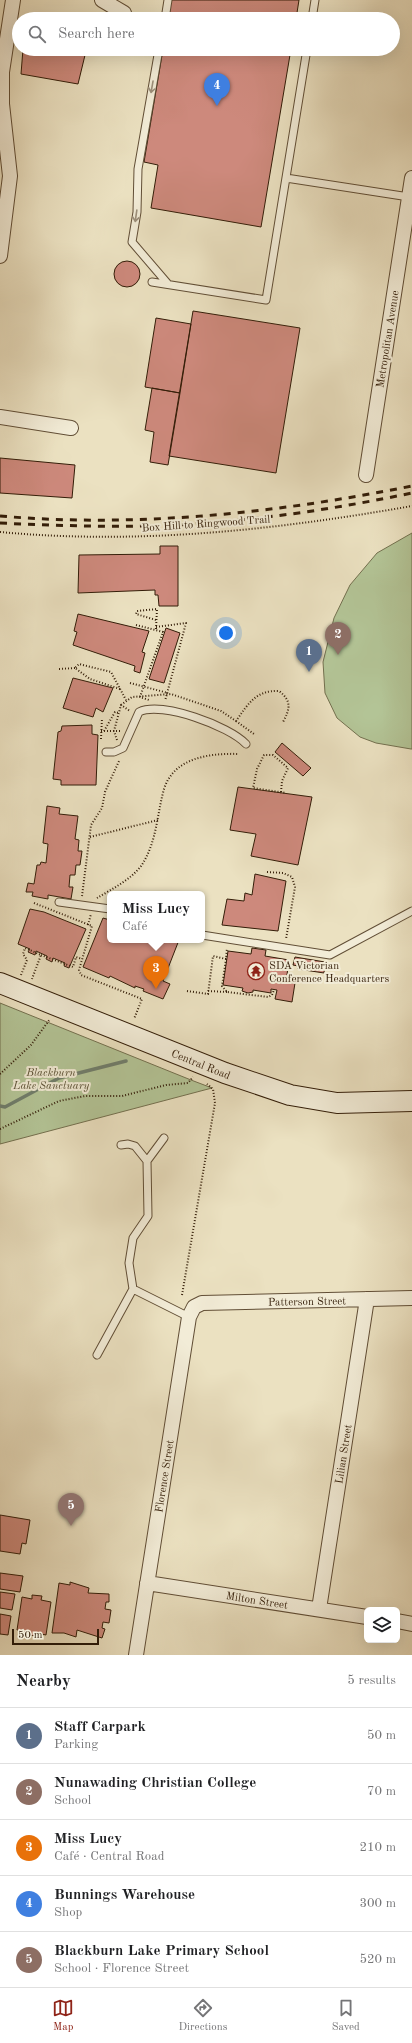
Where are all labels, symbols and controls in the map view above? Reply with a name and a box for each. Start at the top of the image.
search box [12,12,400,56]
icon: search [26,23,48,45]
text: Search here [58,27,135,42]
pin: 4 [204,73,230,106]
one-way arrow [148,80,156,93]
one-way arrow [132,209,140,222]
street label: Metropolitan Avenue [375,290,402,389]
street label: Box Hill to Ringwood Trail [141,515,271,534]
pin: 2 [325,622,351,655]
your location [216,623,236,643]
pin: 1 [296,639,322,672]
popup [107,891,205,943]
text: Miss Lucy [122,902,190,917]
text: Café [122,920,147,933]
pin: 3 [143,956,169,989]
temple icon: SDA Victorian Conference Headquarters [246,961,266,981]
place label: SDA Victorian Conference Headquarters [269,961,390,985]
street label: Central Road [169,1049,232,1082]
park label: Blackburn Lake Sanctuary [12,1068,89,1092]
street label: Patterson Street [268,1296,346,1309]
street label: Lilian Street [334,1424,355,1485]
street label: Florence Street [154,1439,177,1513]
pin: 5 [58,1493,84,1526]
street label: Milton Street [225,1591,289,1612]
map controls [364,1607,400,1643]
button: layers [364,1607,400,1643]
scale bar [12,1627,99,1646]
text: 50 m [18,1630,43,1641]
text: Nearby [16,1673,71,1690]
text: 5 results [347,1674,396,1687]
text: Staff Carpark [54,1720,146,1735]
text: 1 [25,1729,33,1742]
text: 50 m [367,1729,396,1742]
text: Parking [54,1738,98,1751]
text: Nunawading Christian College [54,1776,256,1791]
text: 2 [25,1785,33,1798]
text: 70 m [367,1785,396,1798]
text: School [54,1794,91,1807]
text: Miss Lucy [54,1832,122,1847]
text: 3 [25,1841,33,1854]
text: 210 m [359,1841,396,1854]
text: Café · Central Road [54,1850,164,1863]
text: Bunnings Warehouse [54,1888,195,1903]
text: 4 [25,1897,33,1910]
text: 300 m [359,1897,396,1910]
text: Shop [54,1906,82,1919]
text: Blackburn Lake Primary School [54,1944,269,1959]
text: 5 [25,1953,33,1966]
text: 520 m [359,1953,396,1966]
text: School · Florence Street [54,1962,189,1975]
tab: Map [52,1997,74,2035]
tab: Directions [179,1997,227,2035]
tab: Saved [332,1997,360,2035]

